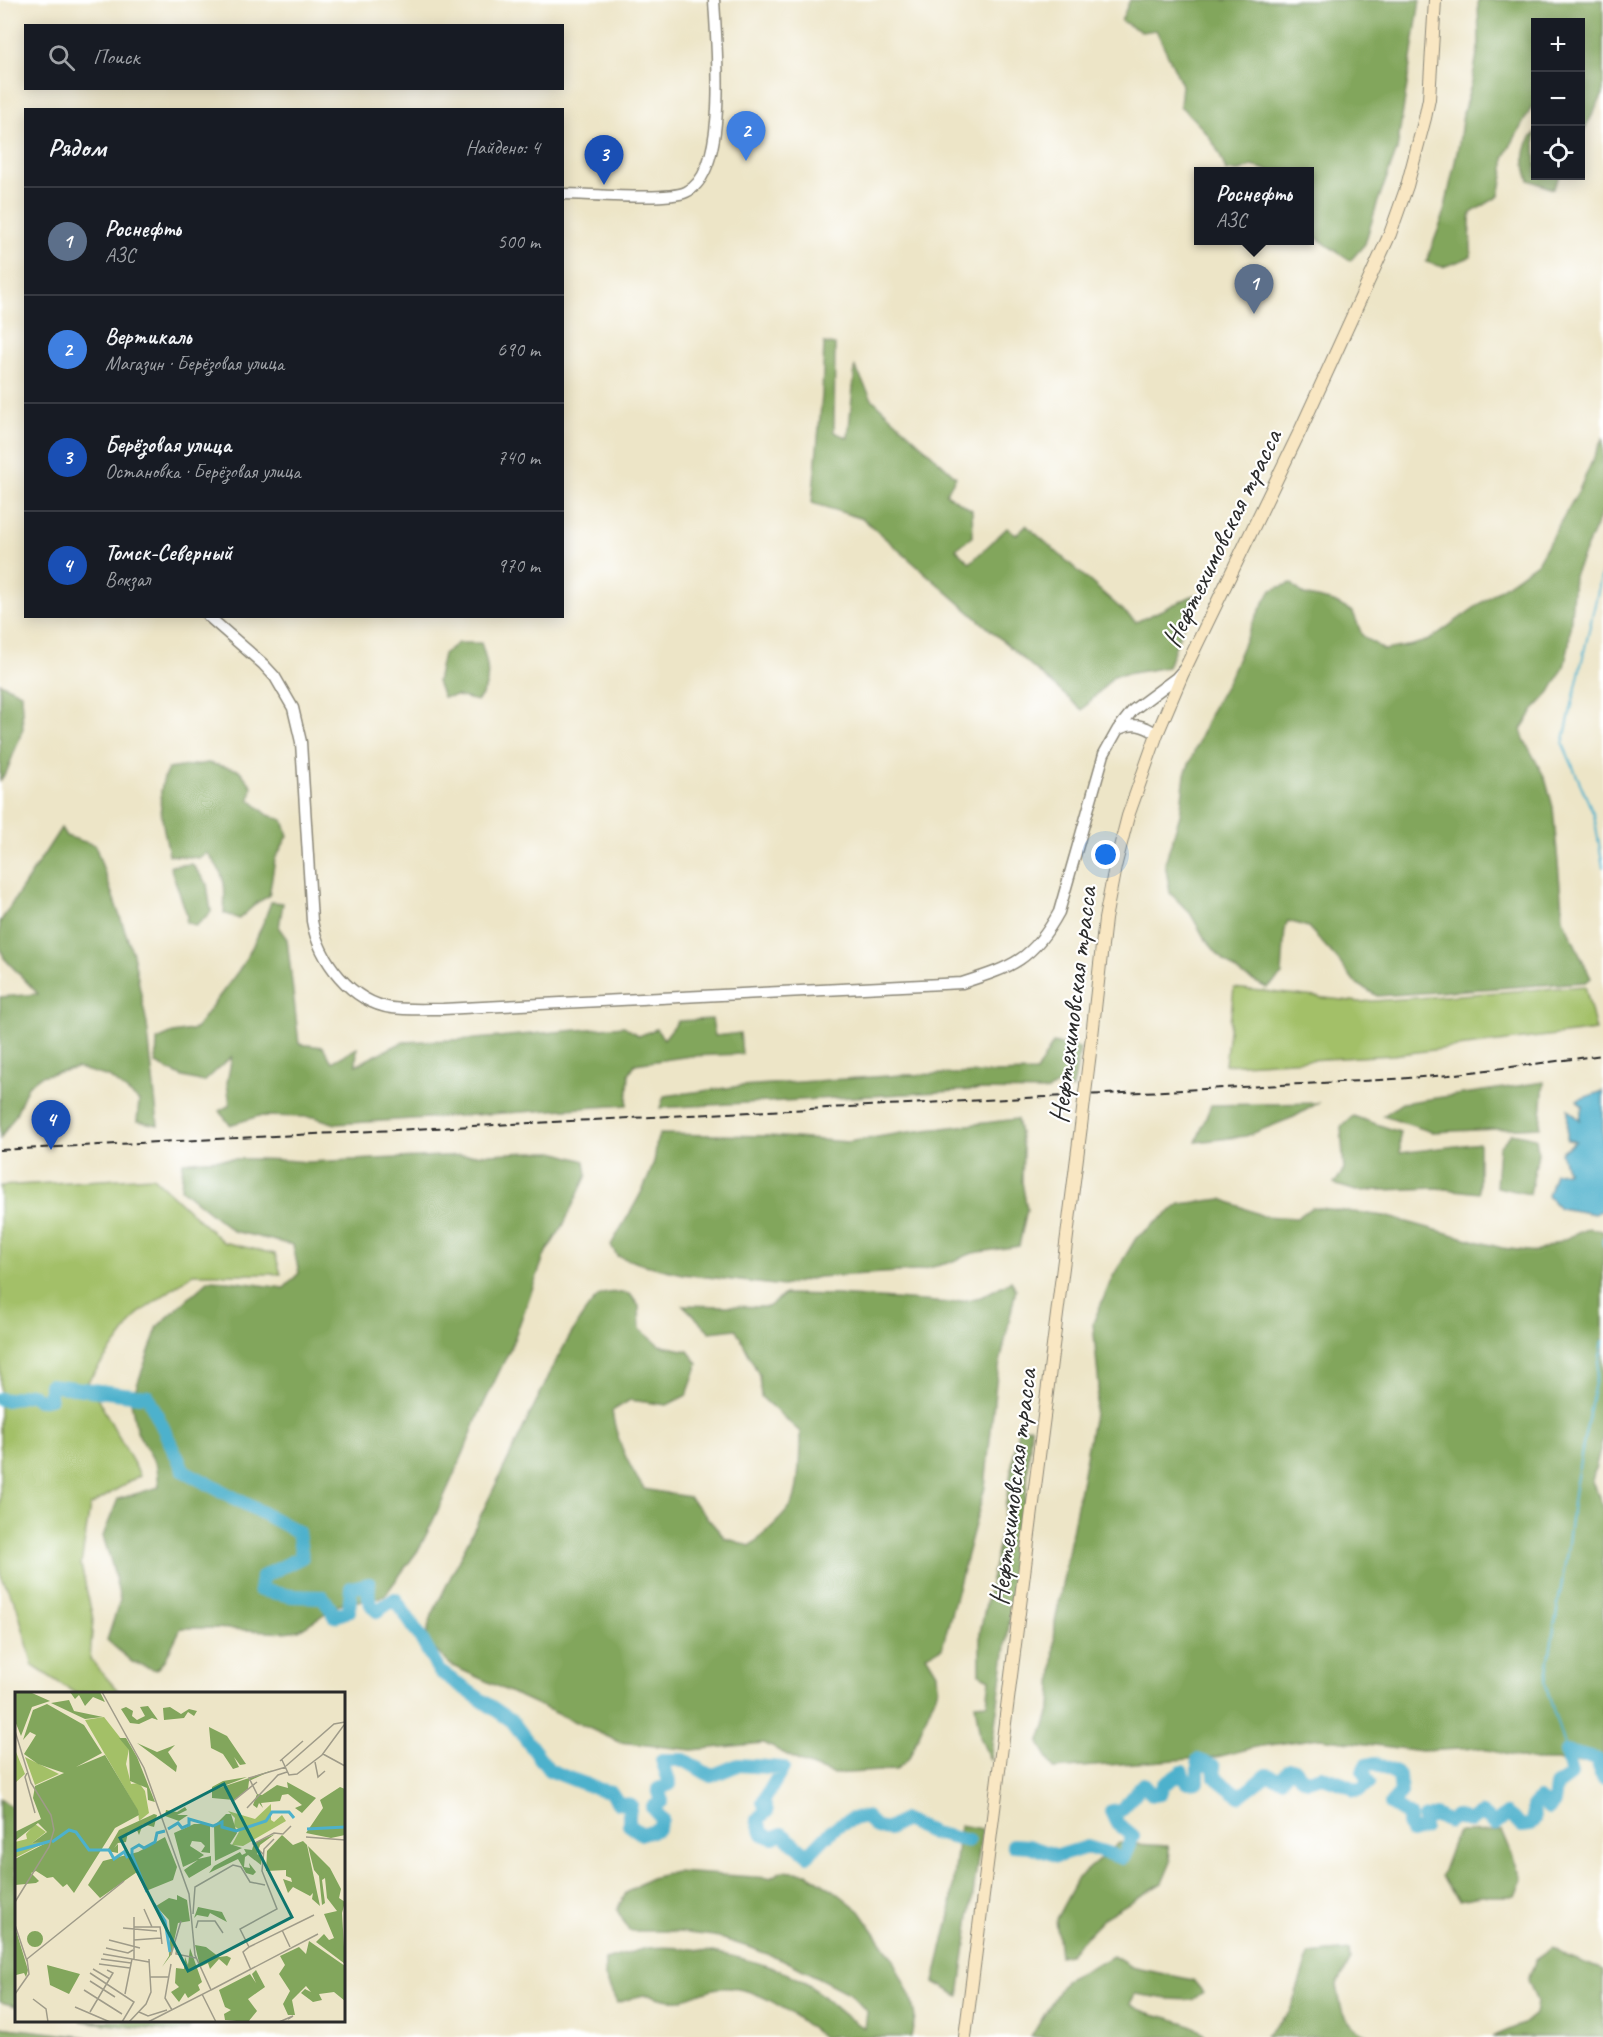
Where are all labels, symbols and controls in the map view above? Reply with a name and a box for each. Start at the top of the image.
map controls [1531,18,1585,180]
button: + [1531,18,1585,72]
search box [24,24,564,90]
icon: search [45,41,78,74]
text: Поиск [93,43,139,71]
button: − [1531,72,1585,126]
pin: 2 [726,112,766,161]
button: locate [1531,126,1585,180]
text: Рядом [48,131,106,164]
text: Найдено: 4 [465,135,540,160]
pin: 3 [584,136,624,185]
popup [1194,167,1314,245]
text: Роснефть [1216,180,1292,208]
text: АЗС [1216,208,1246,233]
text: Роснефть [105,215,181,243]
text: 1 [63,229,72,254]
text: 500 m [497,229,540,254]
text: АЗС [105,243,135,268]
pin: 1 [1234,264,1274,314]
text: Вертикаль [105,323,191,351]
text: 2 [63,337,72,362]
text: 690 m [497,337,540,362]
text: Магазин · Берёзовая улица [105,351,284,376]
street label: Нефтехимовская трасса [1154,422,1290,653]
text: Берёзовая улица [105,431,231,459]
text: 3 [63,445,72,470]
text: 740 m [497,445,540,470]
text: Остановка · Берёзовая улица [105,459,300,484]
text: Томск-Северный [105,539,232,567]
text: 4 [63,553,72,578]
text: 970 m [497,553,540,578]
text: Вокзал [105,567,150,592]
your location [1091,840,1120,869]
street label: Нефтехимовская трасса [1041,883,1105,1125]
pin: 4 [32,1100,70,1150]
street label: Нефтехимовская трасса [981,1365,1045,1607]
inset map [15,1692,345,2022]

